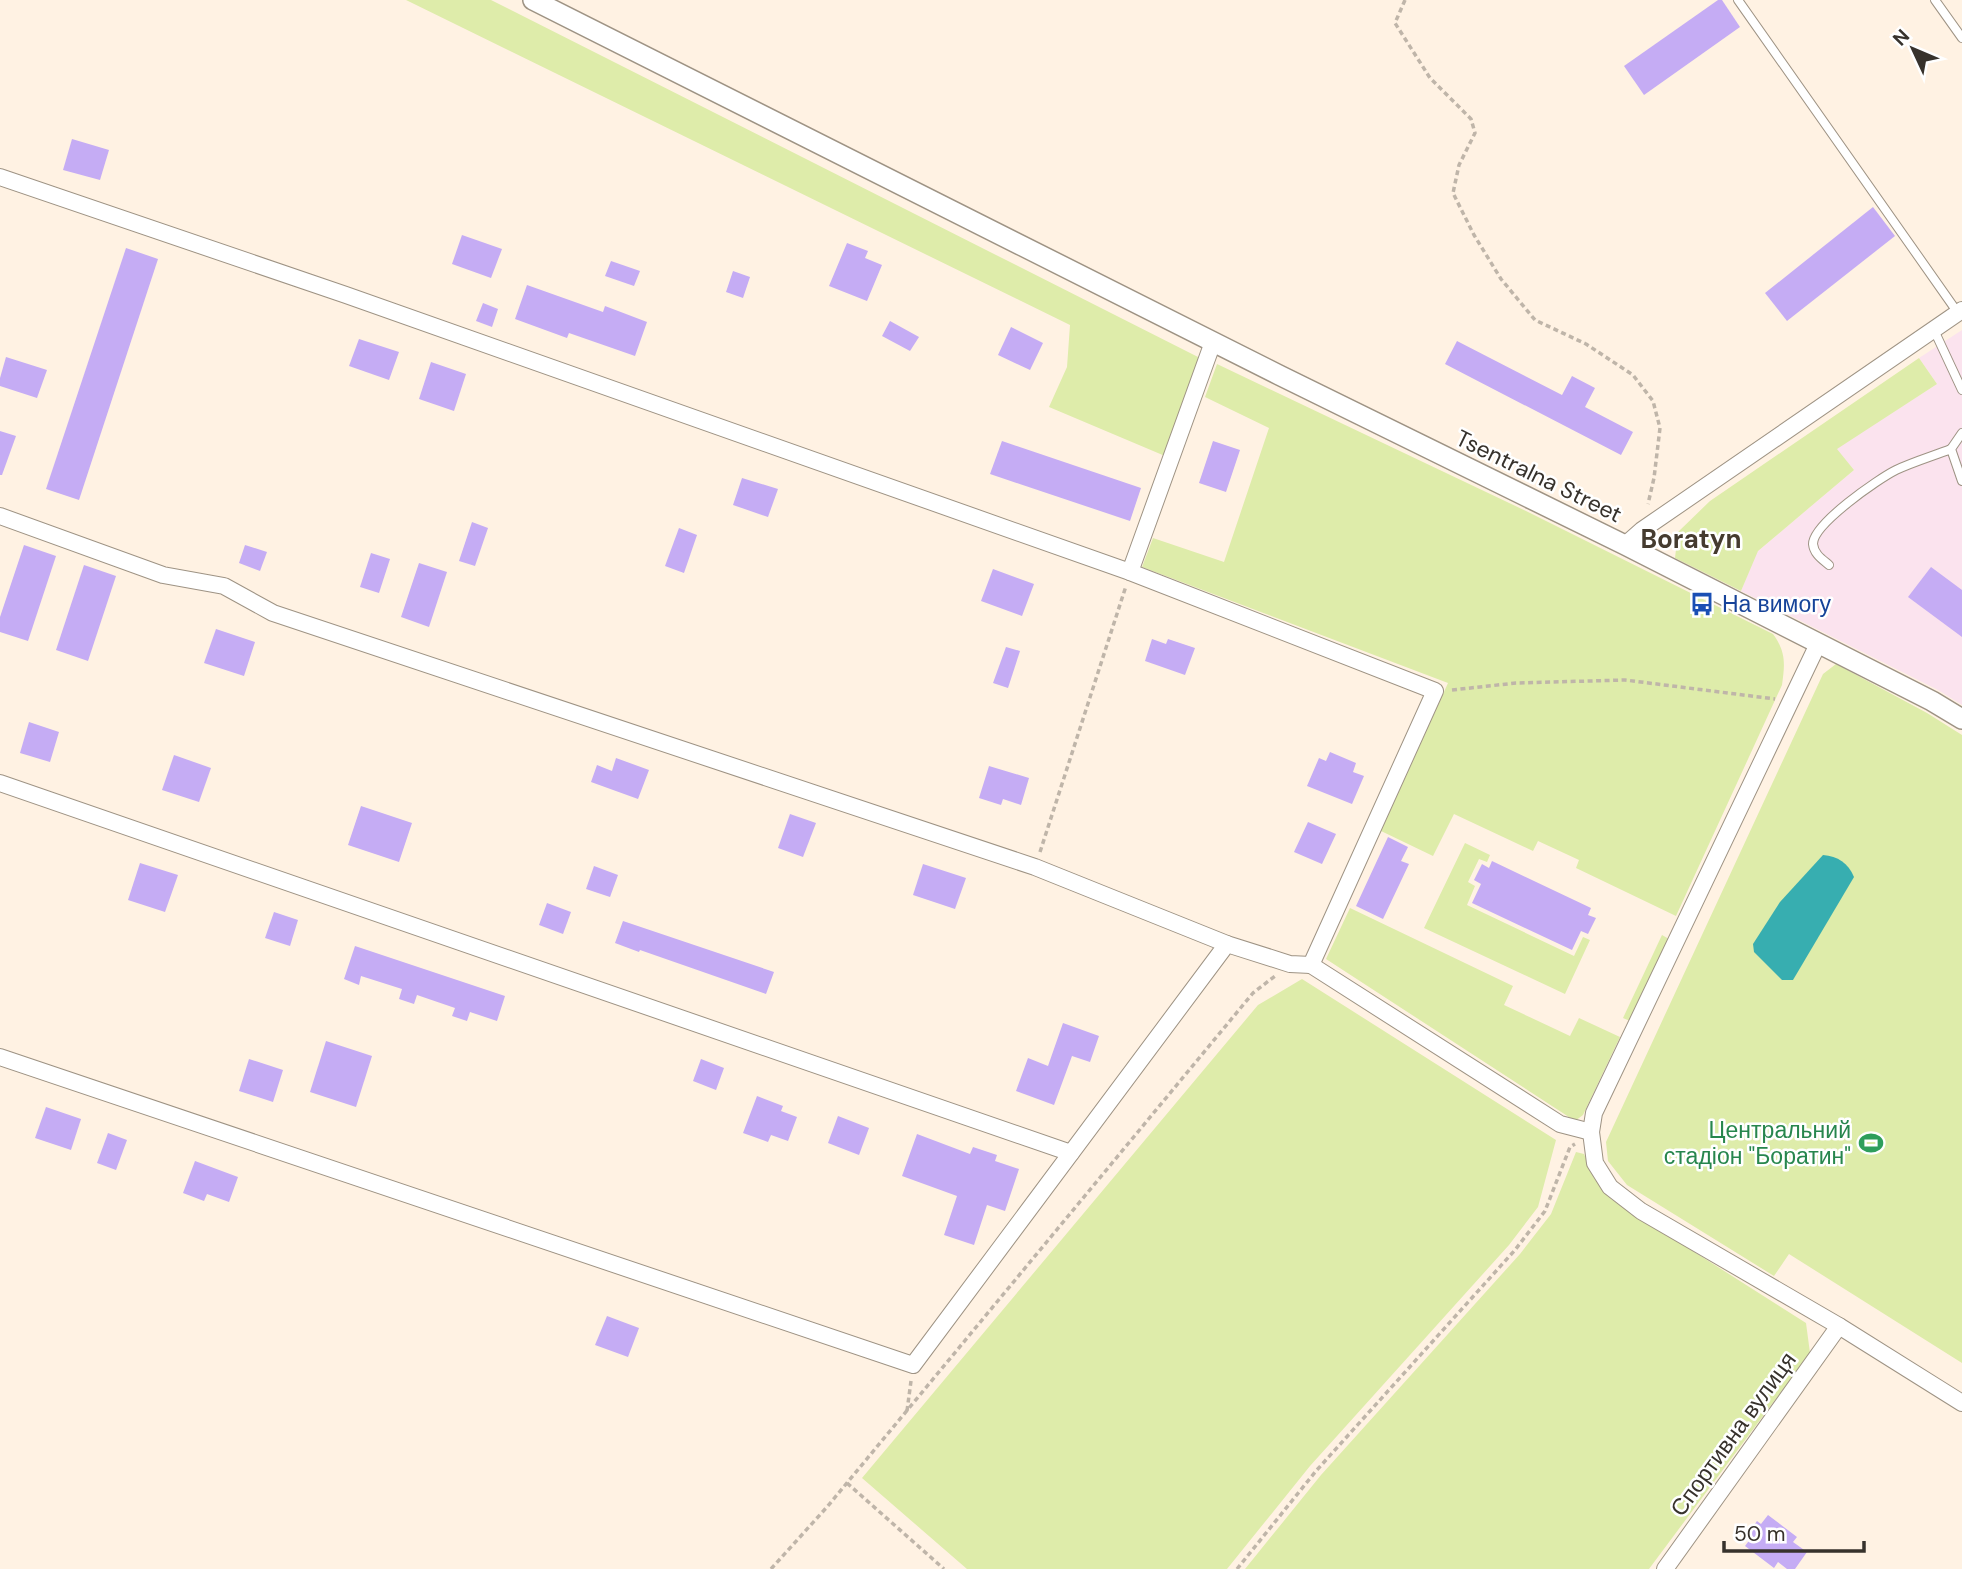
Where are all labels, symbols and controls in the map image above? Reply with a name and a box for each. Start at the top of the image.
north arrow [1878,14,1948,84]
text: N [1887,24,1915,51]
street label: Tsentralna Street [1451,423,1627,529]
district label: Boratyn [1640,522,1742,556]
place label: На вимогу [1722,589,1832,619]
bus stop icon: На вимогу [1688,590,1716,618]
place label: Центральний стадіон "Боратин" [1664,1115,1851,1171]
sports icon: Центральний стадіон "Боратин" [1857,1129,1885,1157]
street label: Спортивна вулиця [1663,1346,1803,1522]
scale bar [1724,1510,1864,1554]
text: 50 m [1734,1520,1785,1548]

